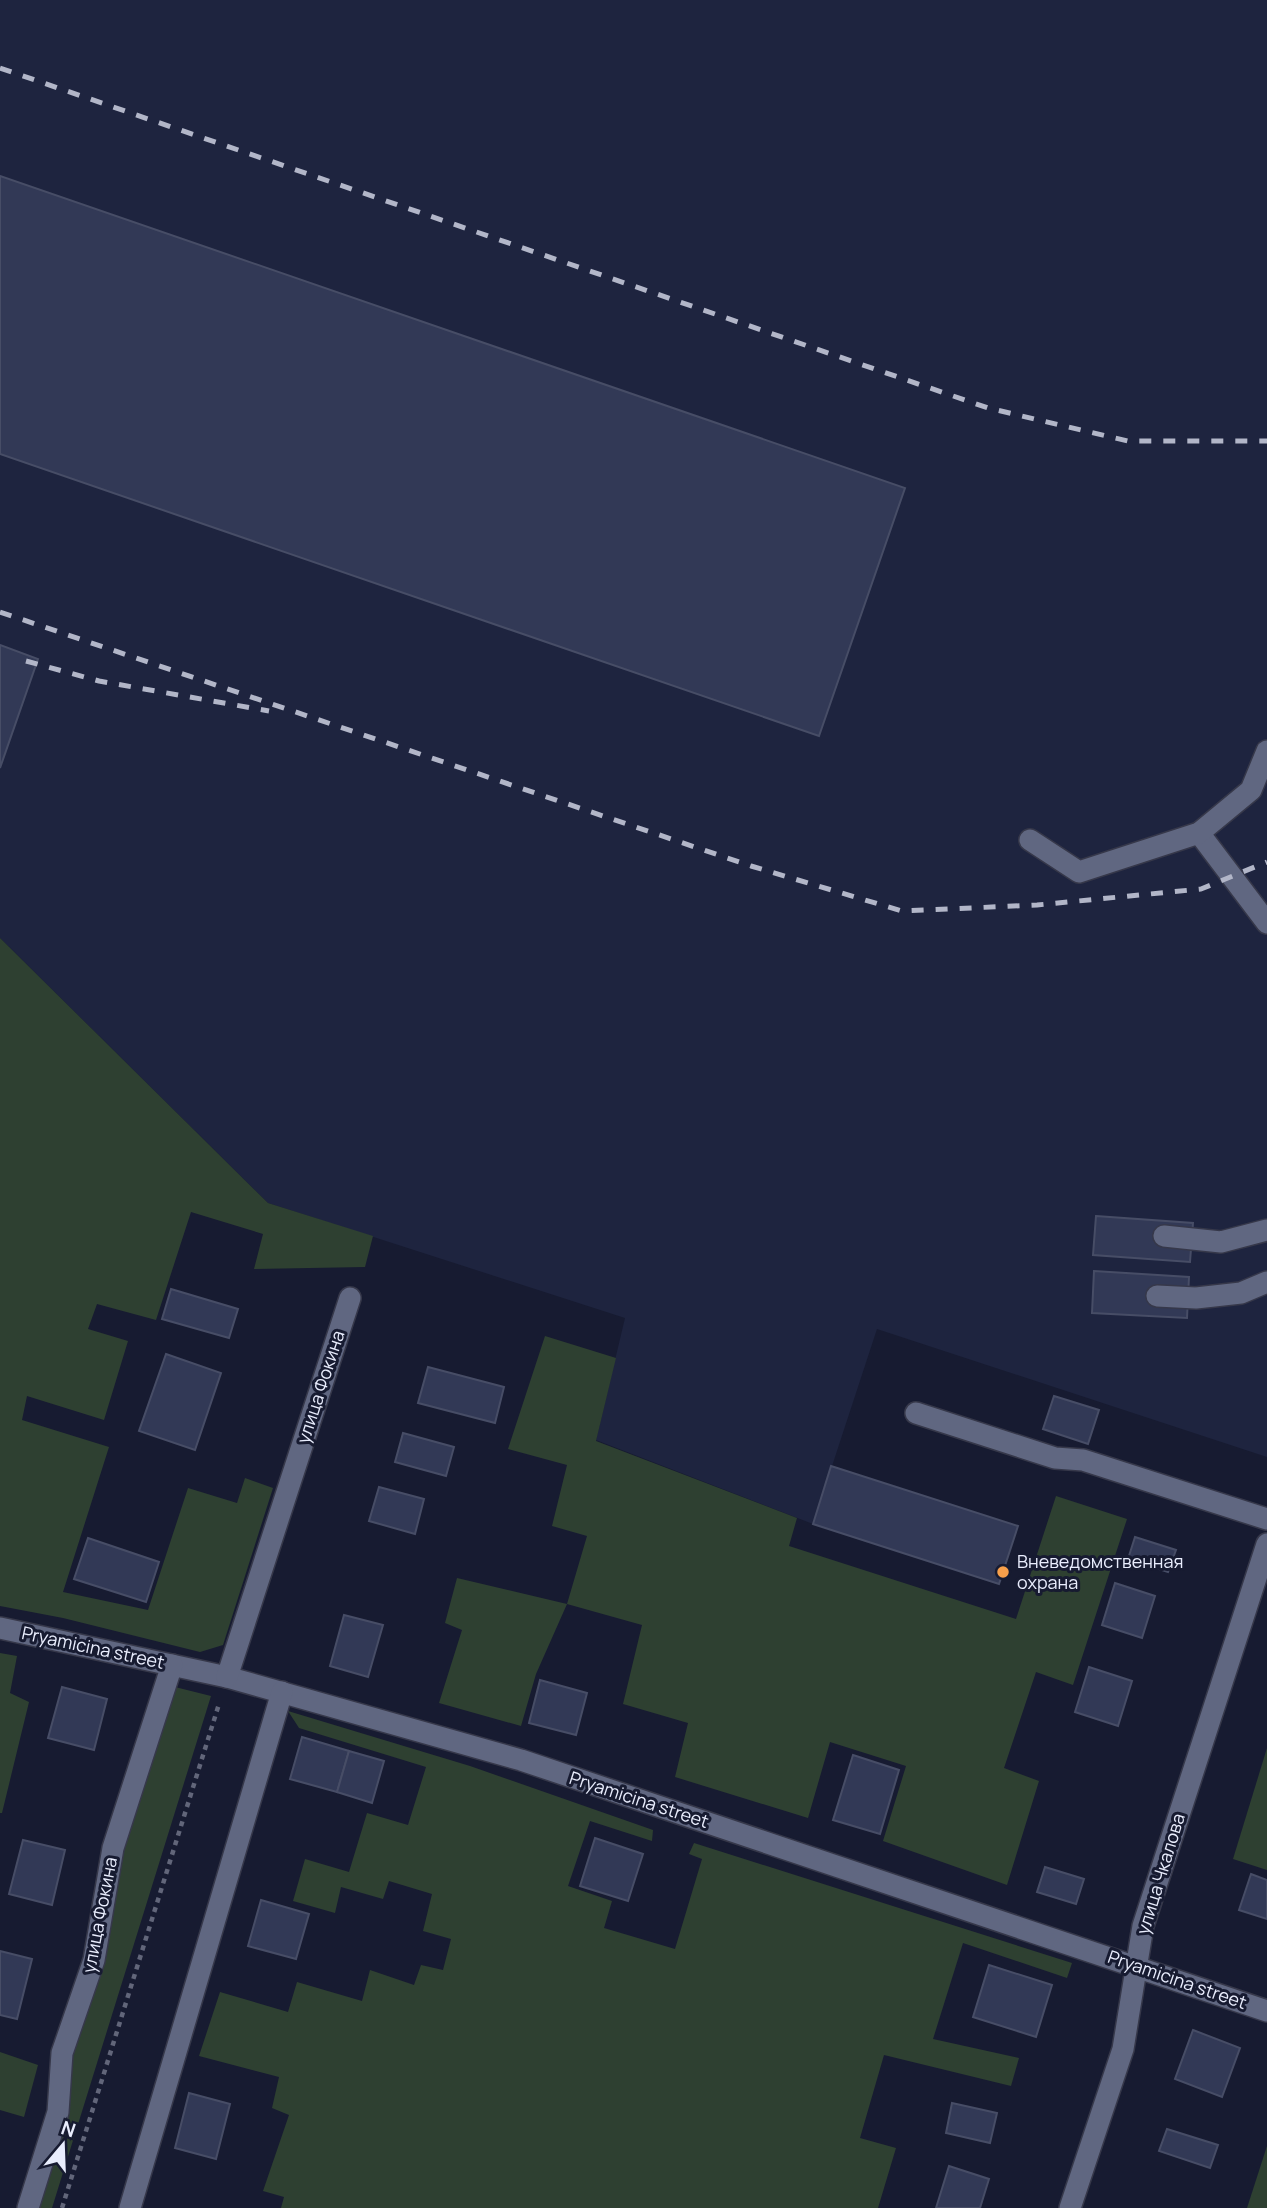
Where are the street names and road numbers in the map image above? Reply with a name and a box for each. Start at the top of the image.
street label: улица Фокина [290,1327,350,1446]
street label: Pryamicina street [20,1620,167,1674]
street label: Pryamicina street [567,1765,712,1833]
street label: улица Чкалова [1130,1810,1190,1937]
street label: улица Фокина [76,1855,122,1975]
street label: Pryamicina street [1105,1944,1250,2014]

